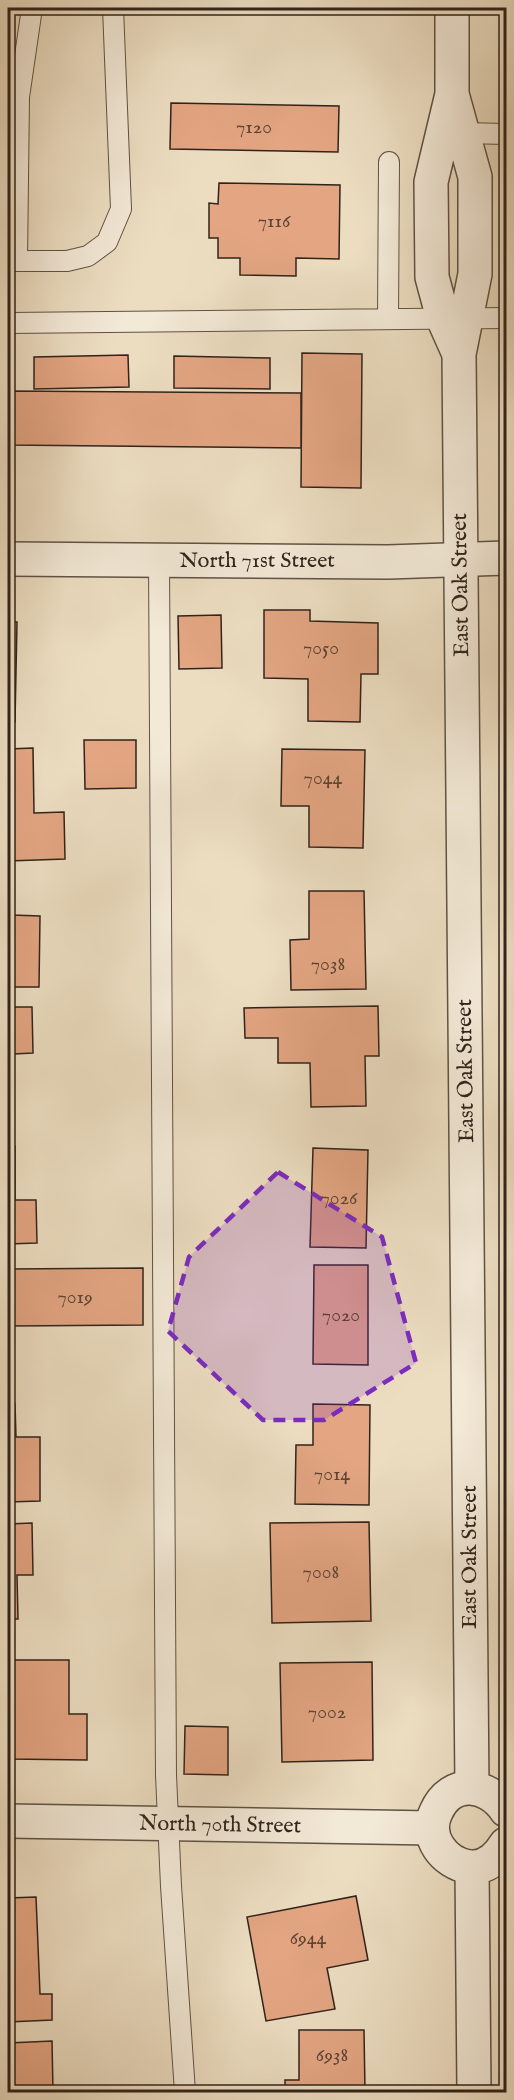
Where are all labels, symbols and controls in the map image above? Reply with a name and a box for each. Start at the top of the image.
house number: 7120 [236,115,272,140]
house number: 7116 [258,209,291,234]
street label: East Oak Street [446,512,476,657]
street label: North 71st Street [179,547,335,575]
house number: 7050 [303,636,339,661]
house number: 7044 [304,766,343,791]
house number: 7038 [311,952,345,977]
street label: East Oak Street [451,998,481,1143]
house number: 7026 [320,1186,358,1211]
house number: 7019 [57,1285,93,1310]
house number: 7020 [322,1303,360,1328]
house number: 7014 [314,1462,350,1487]
street label: East Oak Street [456,1485,484,1629]
house number: 7008 [303,1560,339,1585]
house number: 7002 [308,1700,346,1725]
street label: North 70th Street [139,1810,302,1840]
house number: 6944 [290,1926,327,1951]
house number: 6938 [316,2043,348,2068]

